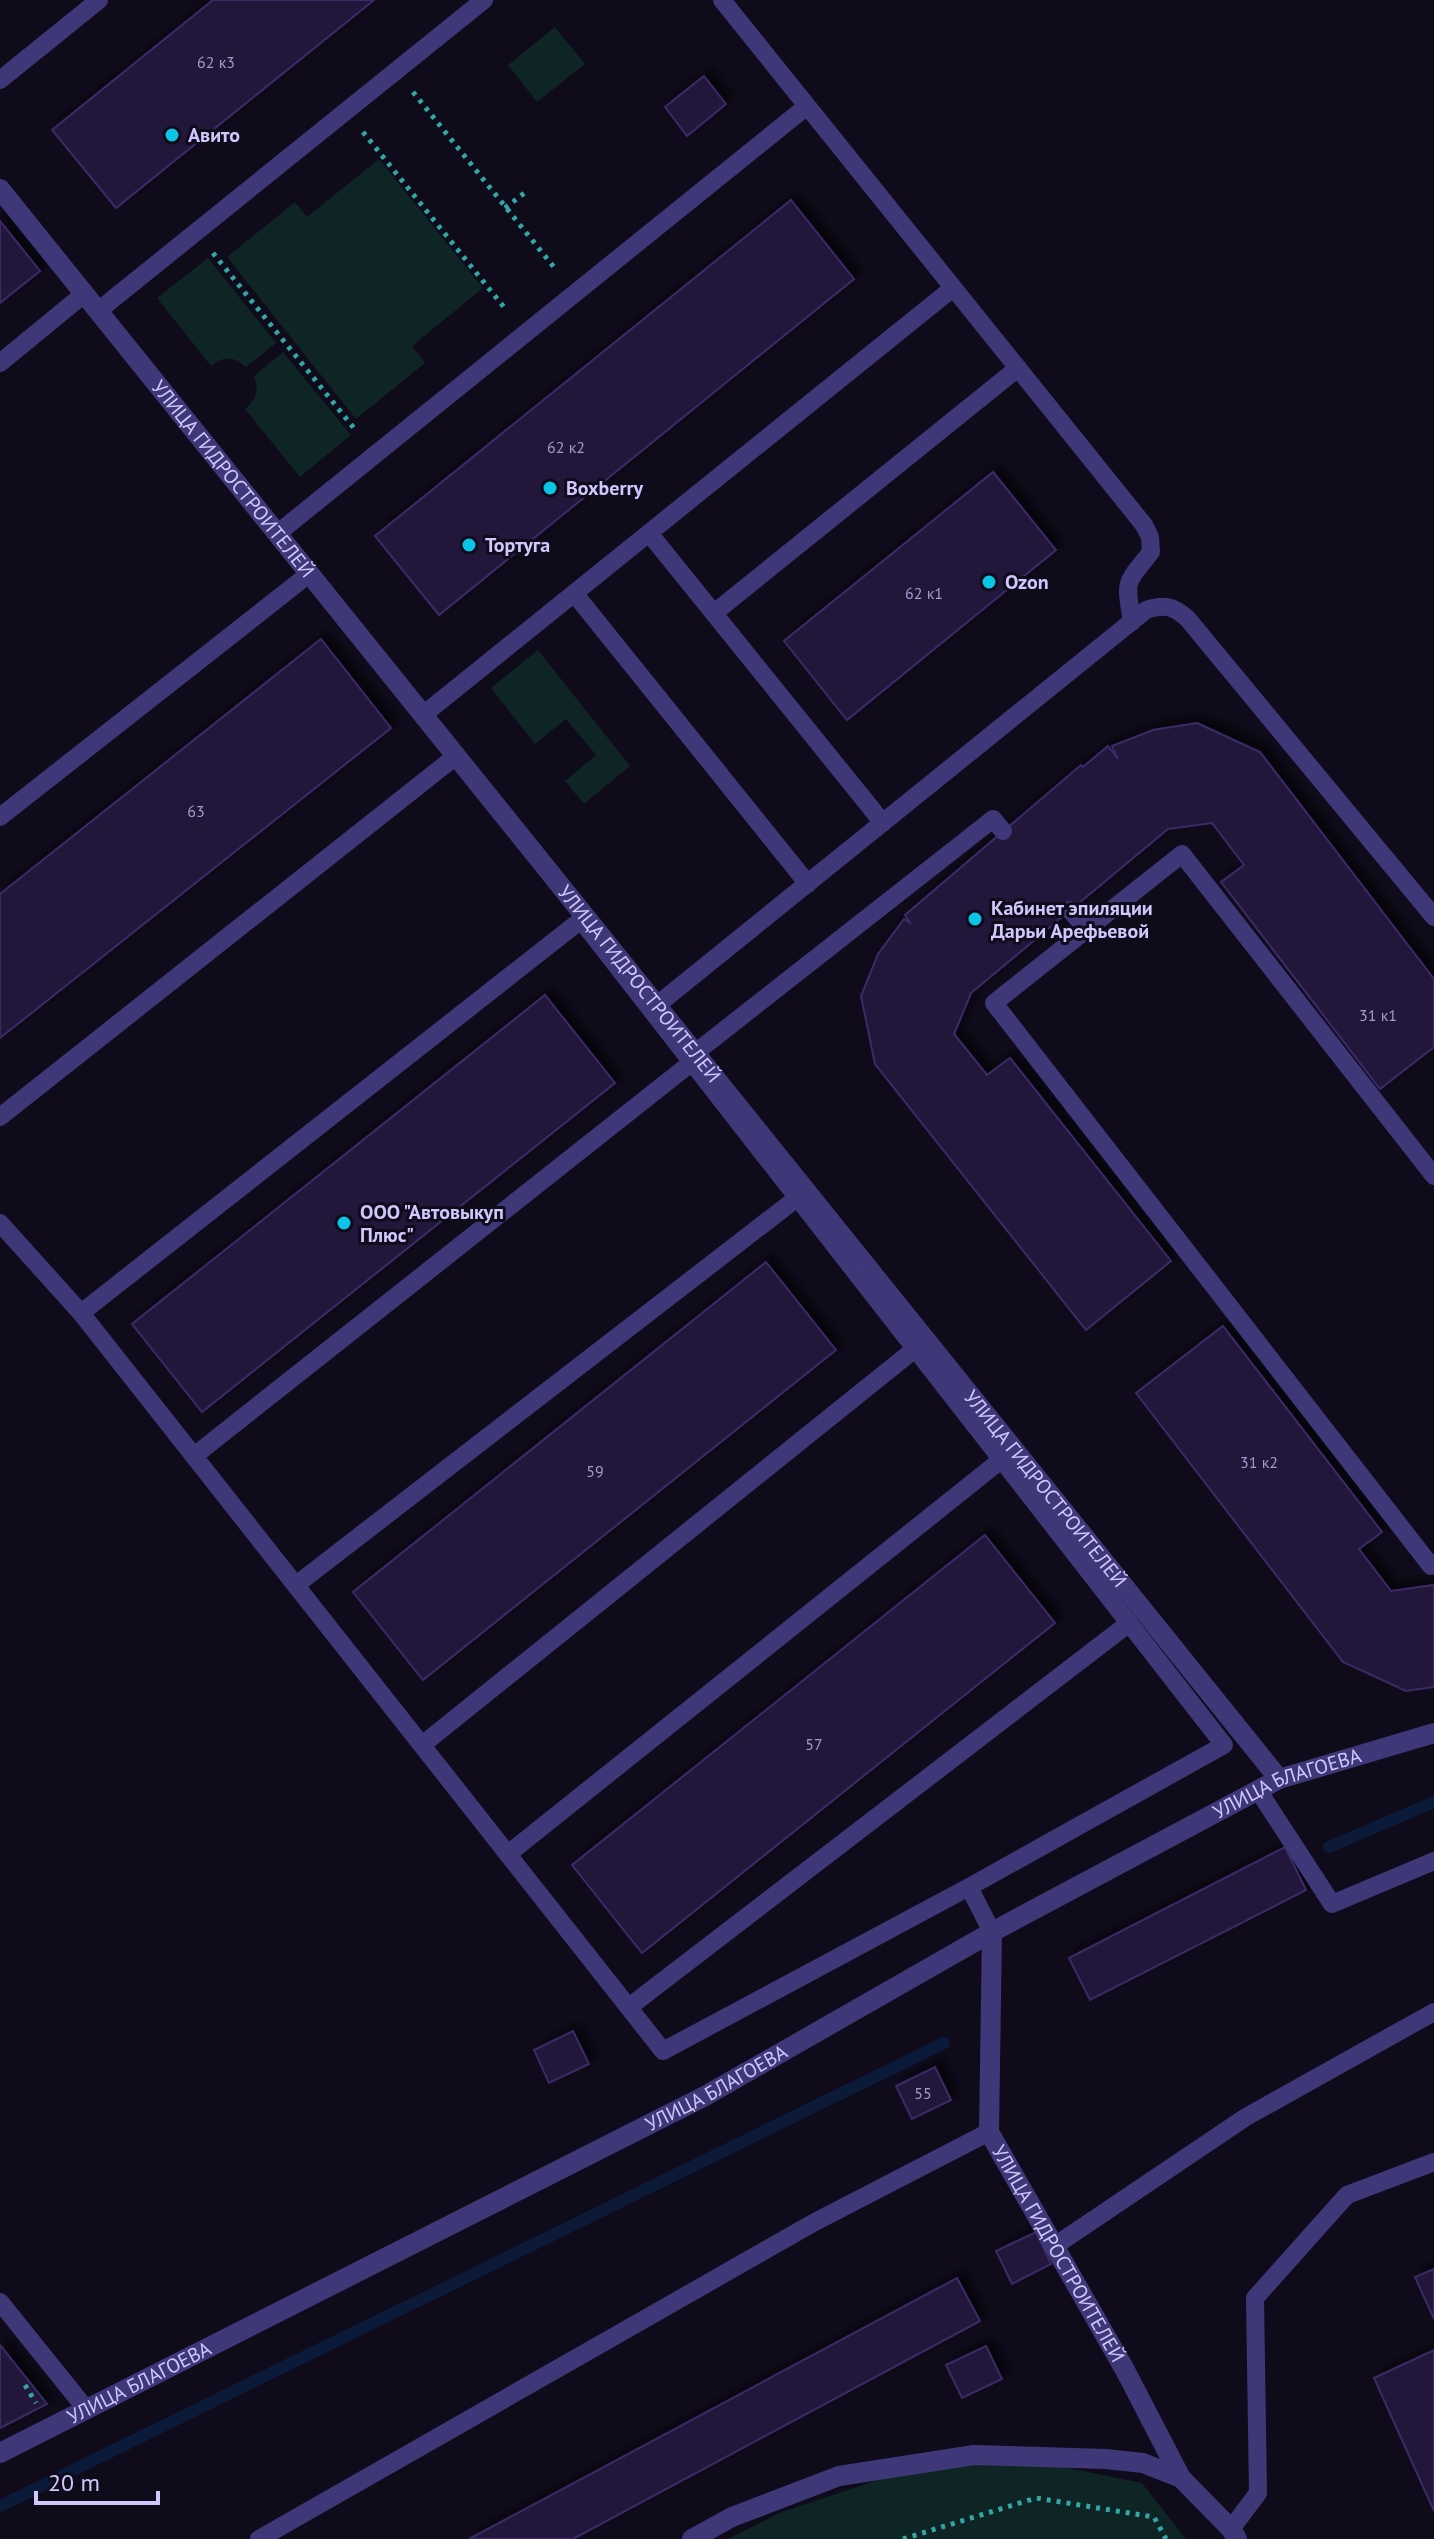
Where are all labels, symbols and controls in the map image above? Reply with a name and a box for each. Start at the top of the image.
house number: 62 к3 [197,52,235,72]
place label: Авито [188,122,240,148]
marker: Авито [163,126,181,144]
street label: УЛИЦА ГИДРОСТРОИТЕЛЕЙ [146,375,320,583]
house number: 62 к2 [547,437,585,457]
place label: Boxberry [566,475,643,501]
marker: Boxberry [541,479,559,497]
place label: Тортуга [485,532,550,558]
marker: Тортуга [460,536,478,554]
place label: Ozon [1005,569,1049,595]
marker: Ozon [980,573,998,591]
house number: 62 к1 [905,583,943,603]
house number: 63 [187,801,205,821]
street label: УЛИЦА ГИДРОСТРОИТЕЛЕЙ [552,880,727,1088]
place label: Кабинет эпиляции Дарьи Арефьевой [991,895,1153,944]
marker: Кабинет эпиляции Дарьи Арефьевой [966,910,984,928]
house number: 31 к1 [1359,1005,1397,1025]
place label: ООО "Автовыкуп Плюс" [360,1199,504,1248]
marker: ООО "Автовыкуп Плюс" [335,1214,353,1232]
street label: УЛИЦА ГИДРОСТРОИТЕЛЕЙ [958,1385,1133,1593]
house number: 31 к2 [1240,1452,1278,1472]
house number: 59 [586,1461,604,1481]
house number: 57 [805,1734,823,1754]
street label: УЛИЦА БЛАГОЕВА [1208,1742,1364,1825]
street label: УЛИЦА БЛАГОЕВА [641,2039,792,2137]
house number: 55 [914,2083,932,2103]
street label: УЛИЦА ГИДРОСТРОИТЕЛЕЙ [986,2140,1131,2367]
street label: УЛИЦА БЛАГОЕВА [63,2335,216,2430]
scale bar [36,2455,158,2505]
text: 20 m [48,2467,100,2498]

